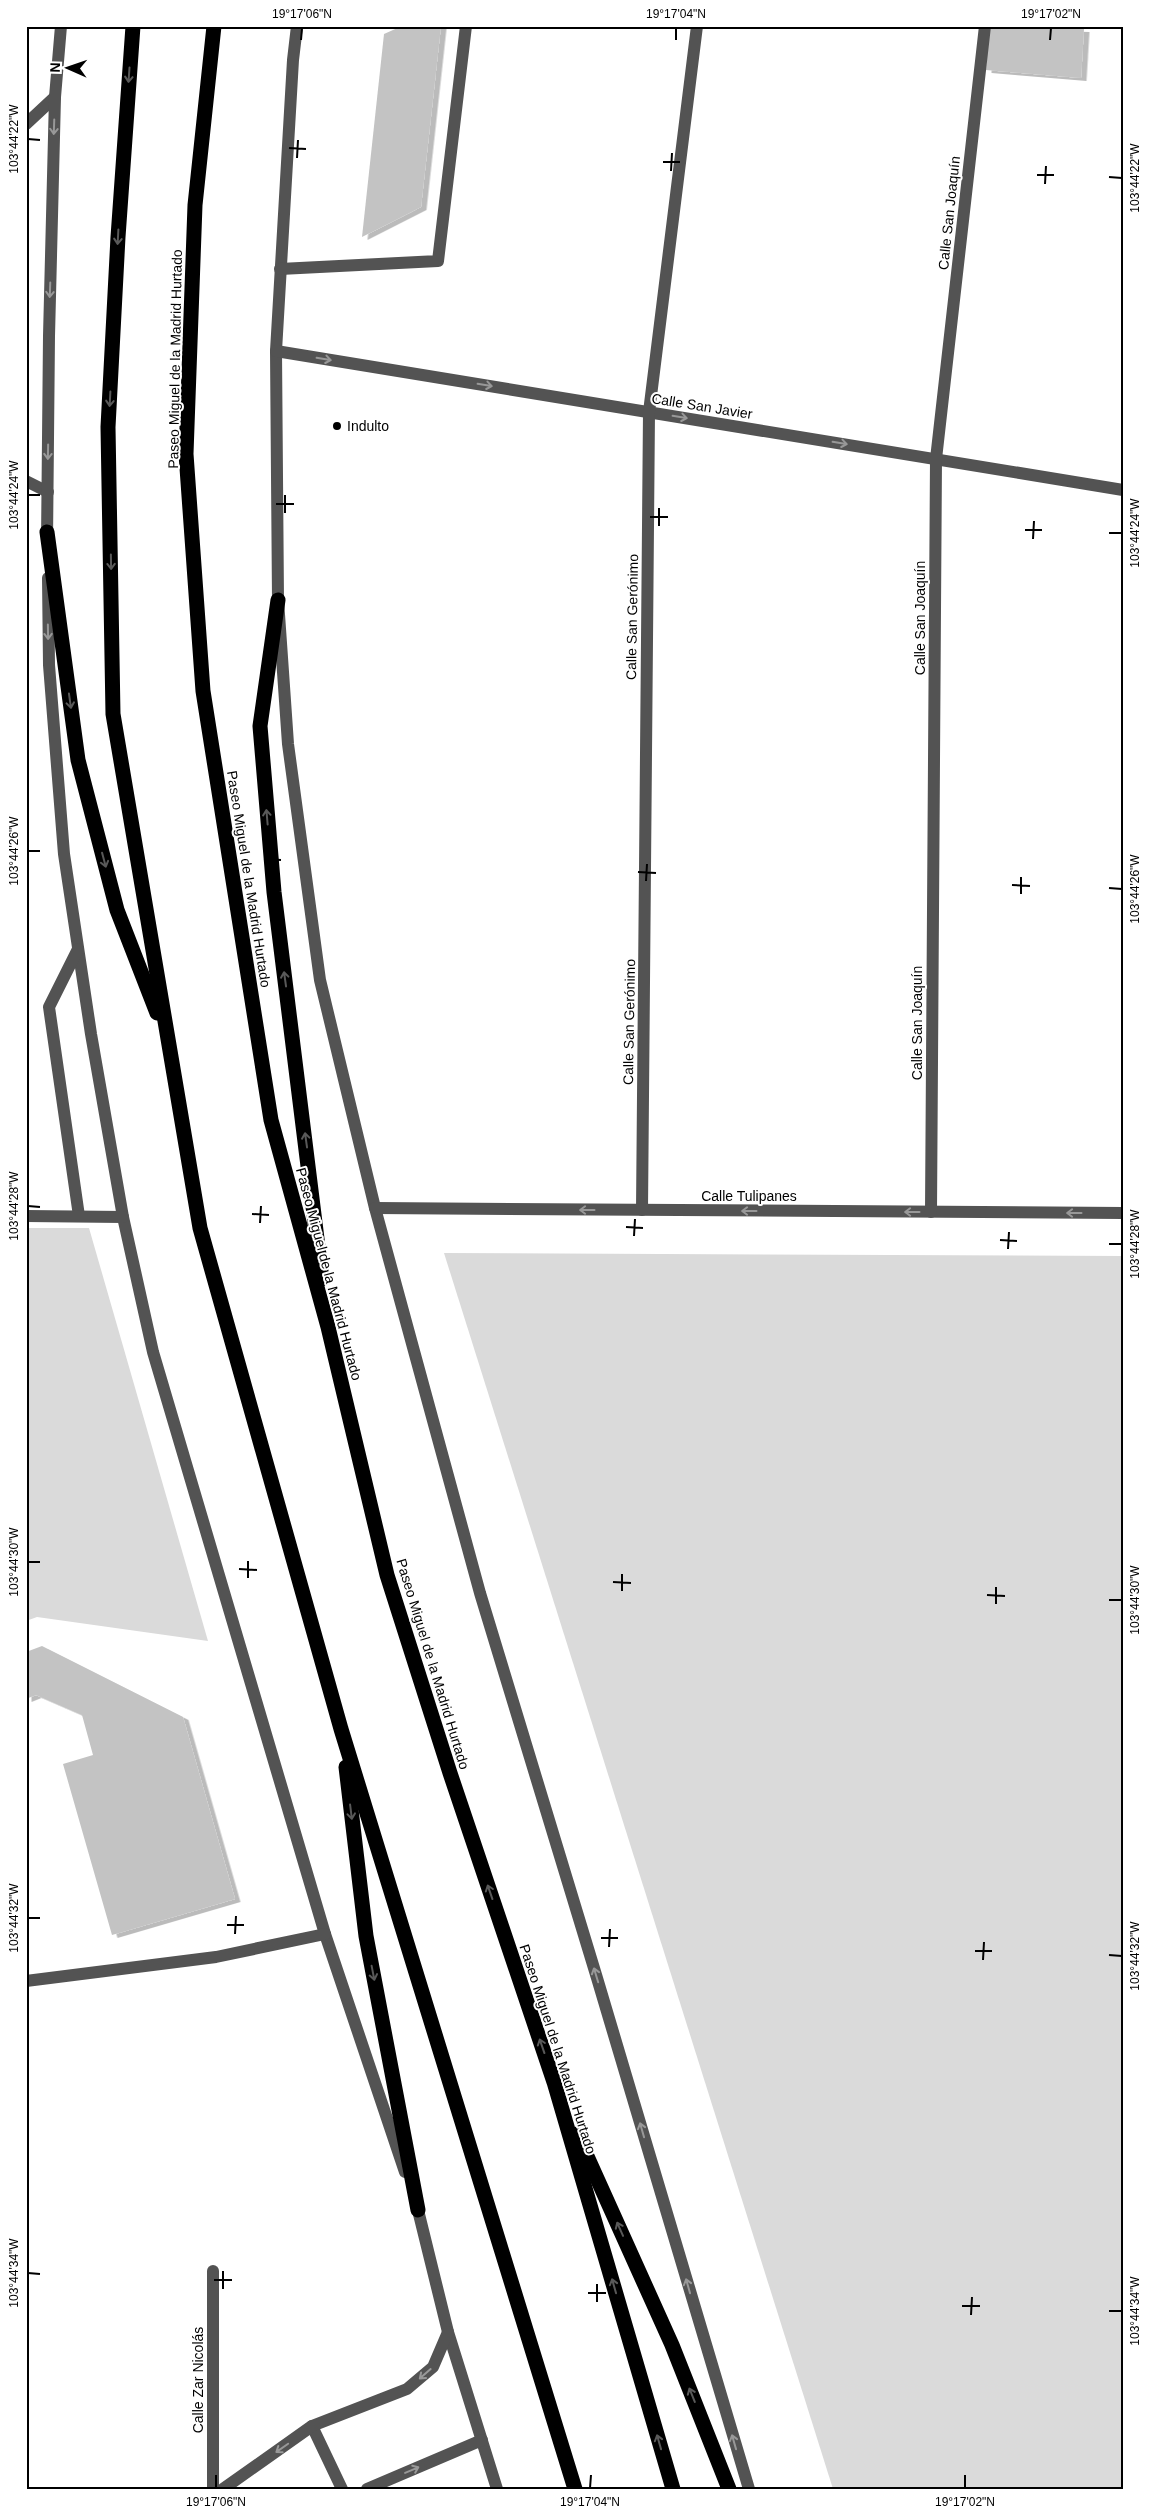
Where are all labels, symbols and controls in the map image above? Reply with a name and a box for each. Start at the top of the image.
text: 19°17'06"N [272,7,332,21]
text: 19°17'04"N [646,7,706,21]
text: 19°17'02"N [1021,7,1081,21]
north arrow [42,42,92,92]
text: N [47,62,63,73]
one-way arrow [125,67,134,83]
text: 103°44'22"W [7,104,21,174]
one-way arrow [50,119,59,135]
text: 103°44'22"W [1128,143,1142,213]
street label: Calle San Joaquín [935,155,963,271]
one-way arrow [113,229,122,245]
street label: Paseo Miguel de la Madrid Hurtado [165,249,185,469]
one-way arrow [45,281,55,297]
one-way arrow [316,355,332,365]
one-way arrow [476,381,492,391]
street label: Calle San Javier [650,390,754,422]
one-way arrow [105,391,114,407]
one-way arrow [671,413,687,423]
place label: Indulto [347,418,389,434]
marker: Indulto [331,420,343,432]
one-way arrow [832,439,848,449]
one-way arrow [43,444,53,460]
text: 103°44'24"W [7,460,21,530]
text: 103°44'24"W [1128,498,1142,568]
one-way arrow [106,553,116,569]
street label: Calle San Gerónimo [623,554,641,680]
street label: Calle San Joaquín [912,561,928,675]
one-way arrow [44,624,53,640]
one-way arrow [65,693,75,709]
street label: Paseo Miguel de la Madrid Hurtado [224,769,274,989]
one-way arrow [263,810,272,826]
text: 103°44'26"W [7,816,21,886]
one-way arrow [100,851,109,867]
text: 103°44'26"W [1128,854,1142,924]
street label: Calle San Gerónimo [620,959,638,1085]
street label: Calle San Joaquín [909,966,925,1080]
one-way arrow [280,971,290,987]
one-way arrow [301,1132,311,1148]
street label: Paseo Miguel de la Madrid Hurtado [293,1166,365,1382]
text: 103°44'28"W [7,1171,21,1241]
street label: Calle Tulipanes [701,1188,797,1204]
one-way arrow [579,1205,595,1215]
one-way arrow [741,1206,758,1216]
one-way arrow [904,1207,920,1217]
one-way arrow [1066,1208,1082,1218]
text: 103°44'28"W [1128,1209,1142,1279]
text: 103°44'30"W [7,1527,21,1597]
street label: Paseo Miguel de la Madrid Hurtado [393,1557,473,1771]
text: 103°44'30"W [1128,1565,1142,1635]
one-way arrow [346,1804,356,1820]
text: 103°44'32"W [7,1883,21,1953]
one-way arrow [485,1885,495,1901]
text: 103°44'32"W [1128,1921,1142,1991]
street label: Paseo Miguel de la Madrid Hurtado [516,1942,600,2156]
one-way arrow [369,1964,378,1980]
one-way arrow [591,1967,601,1983]
one-way arrow [537,2039,547,2055]
one-way arrow [637,2123,647,2139]
one-way arrow [615,2222,625,2237]
text: 103°44'34"W [7,2238,21,2308]
text: 103°44'34"W [1128,2276,1142,2346]
one-way arrow [608,2278,618,2294]
one-way arrow [683,2279,693,2295]
street label: Calle Zar Nicolás [190,2327,206,2433]
one-way arrow [419,2368,432,2379]
one-way arrow [686,2388,696,2403]
one-way arrow [654,2434,664,2450]
one-way arrow [729,2435,739,2451]
one-way arrow [275,2442,289,2453]
one-way arrow [404,2464,419,2474]
text: 19°17'06"N [186,2495,246,2509]
text: 19°17'04"N [560,2495,620,2509]
text: 19°17'02"N [935,2495,995,2509]

